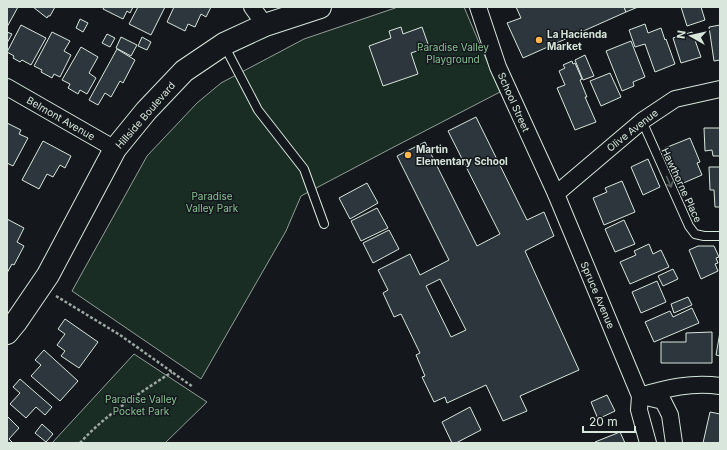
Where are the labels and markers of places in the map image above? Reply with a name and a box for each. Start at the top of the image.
place label: La Hacienda Market [547,28,607,52]
marker: La Hacienda Market [534,35,544,45]
place label: Martin Elementary School [416,143,508,168]
marker: Martin Elementary School [403,150,413,160]

